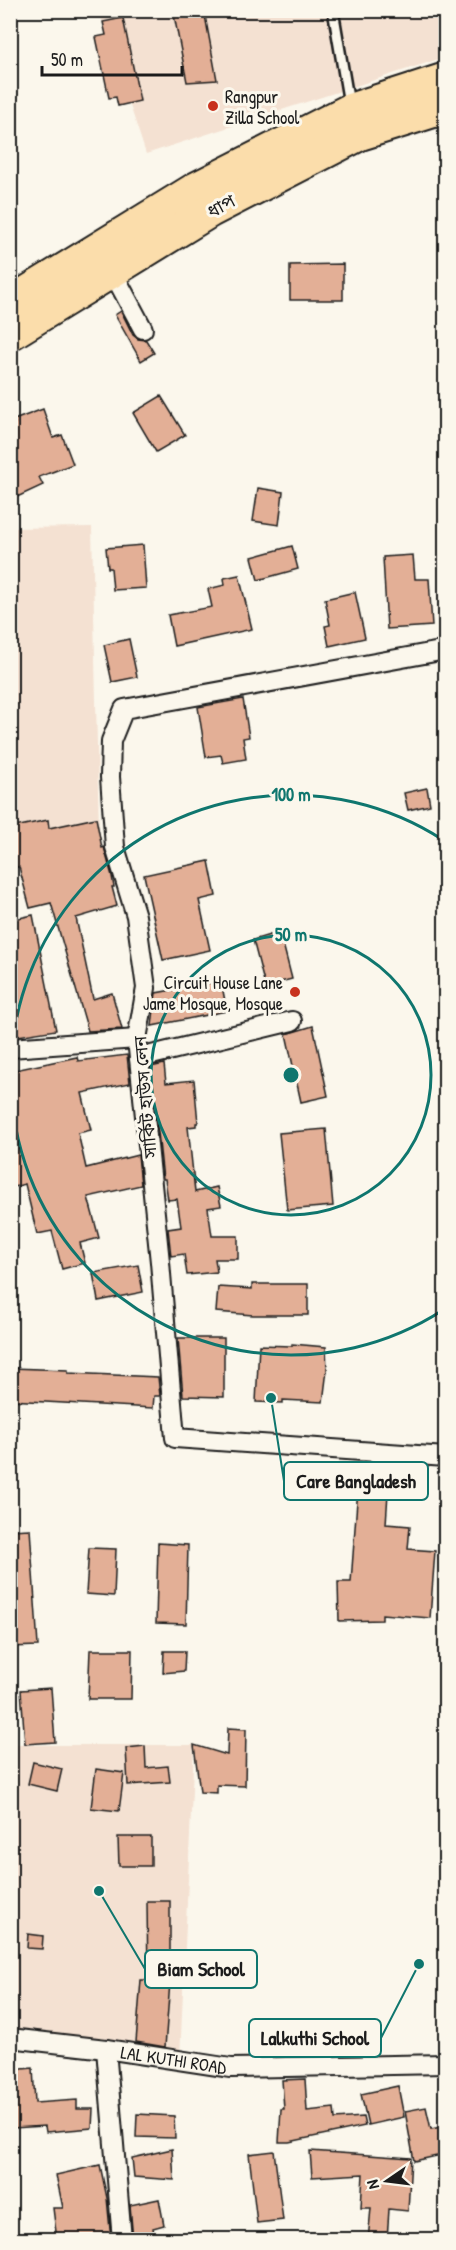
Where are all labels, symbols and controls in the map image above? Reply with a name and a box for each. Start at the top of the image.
scale bar [42,39,182,77]
text: 50 m [51,47,83,72]
place label: Rangpur Zilla School [225,84,299,130]
marker: Rangpur Zilla School [206,99,220,113]
street label: ধাপ [203,188,240,224]
text: 100 m [271,782,311,807]
text: 50 m [275,922,307,947]
place label: Circuit House Lane Jame Mosque, Mosque [143,970,283,1016]
marker: Circuit House Lane Jame Mosque, Mosque [288,985,302,999]
street label: সার্কিট হাউস লেন [127,1034,163,1160]
centre of rings [281,1065,301,1085]
callout: Care Bangladesh [284,1462,428,1500]
text: Care Bangladesh [296,1467,417,1495]
callout: Biam School [145,1950,257,1988]
text: Biam School [157,1955,245,1982]
callout: Lalkuthi School [249,2019,381,2057]
text: Lalkuthi School [261,2024,370,2051]
street label: LAL KUTHI ROAD [119,2039,229,2080]
north arrow [357,2151,417,2211]
text: N [361,2177,384,2191]

